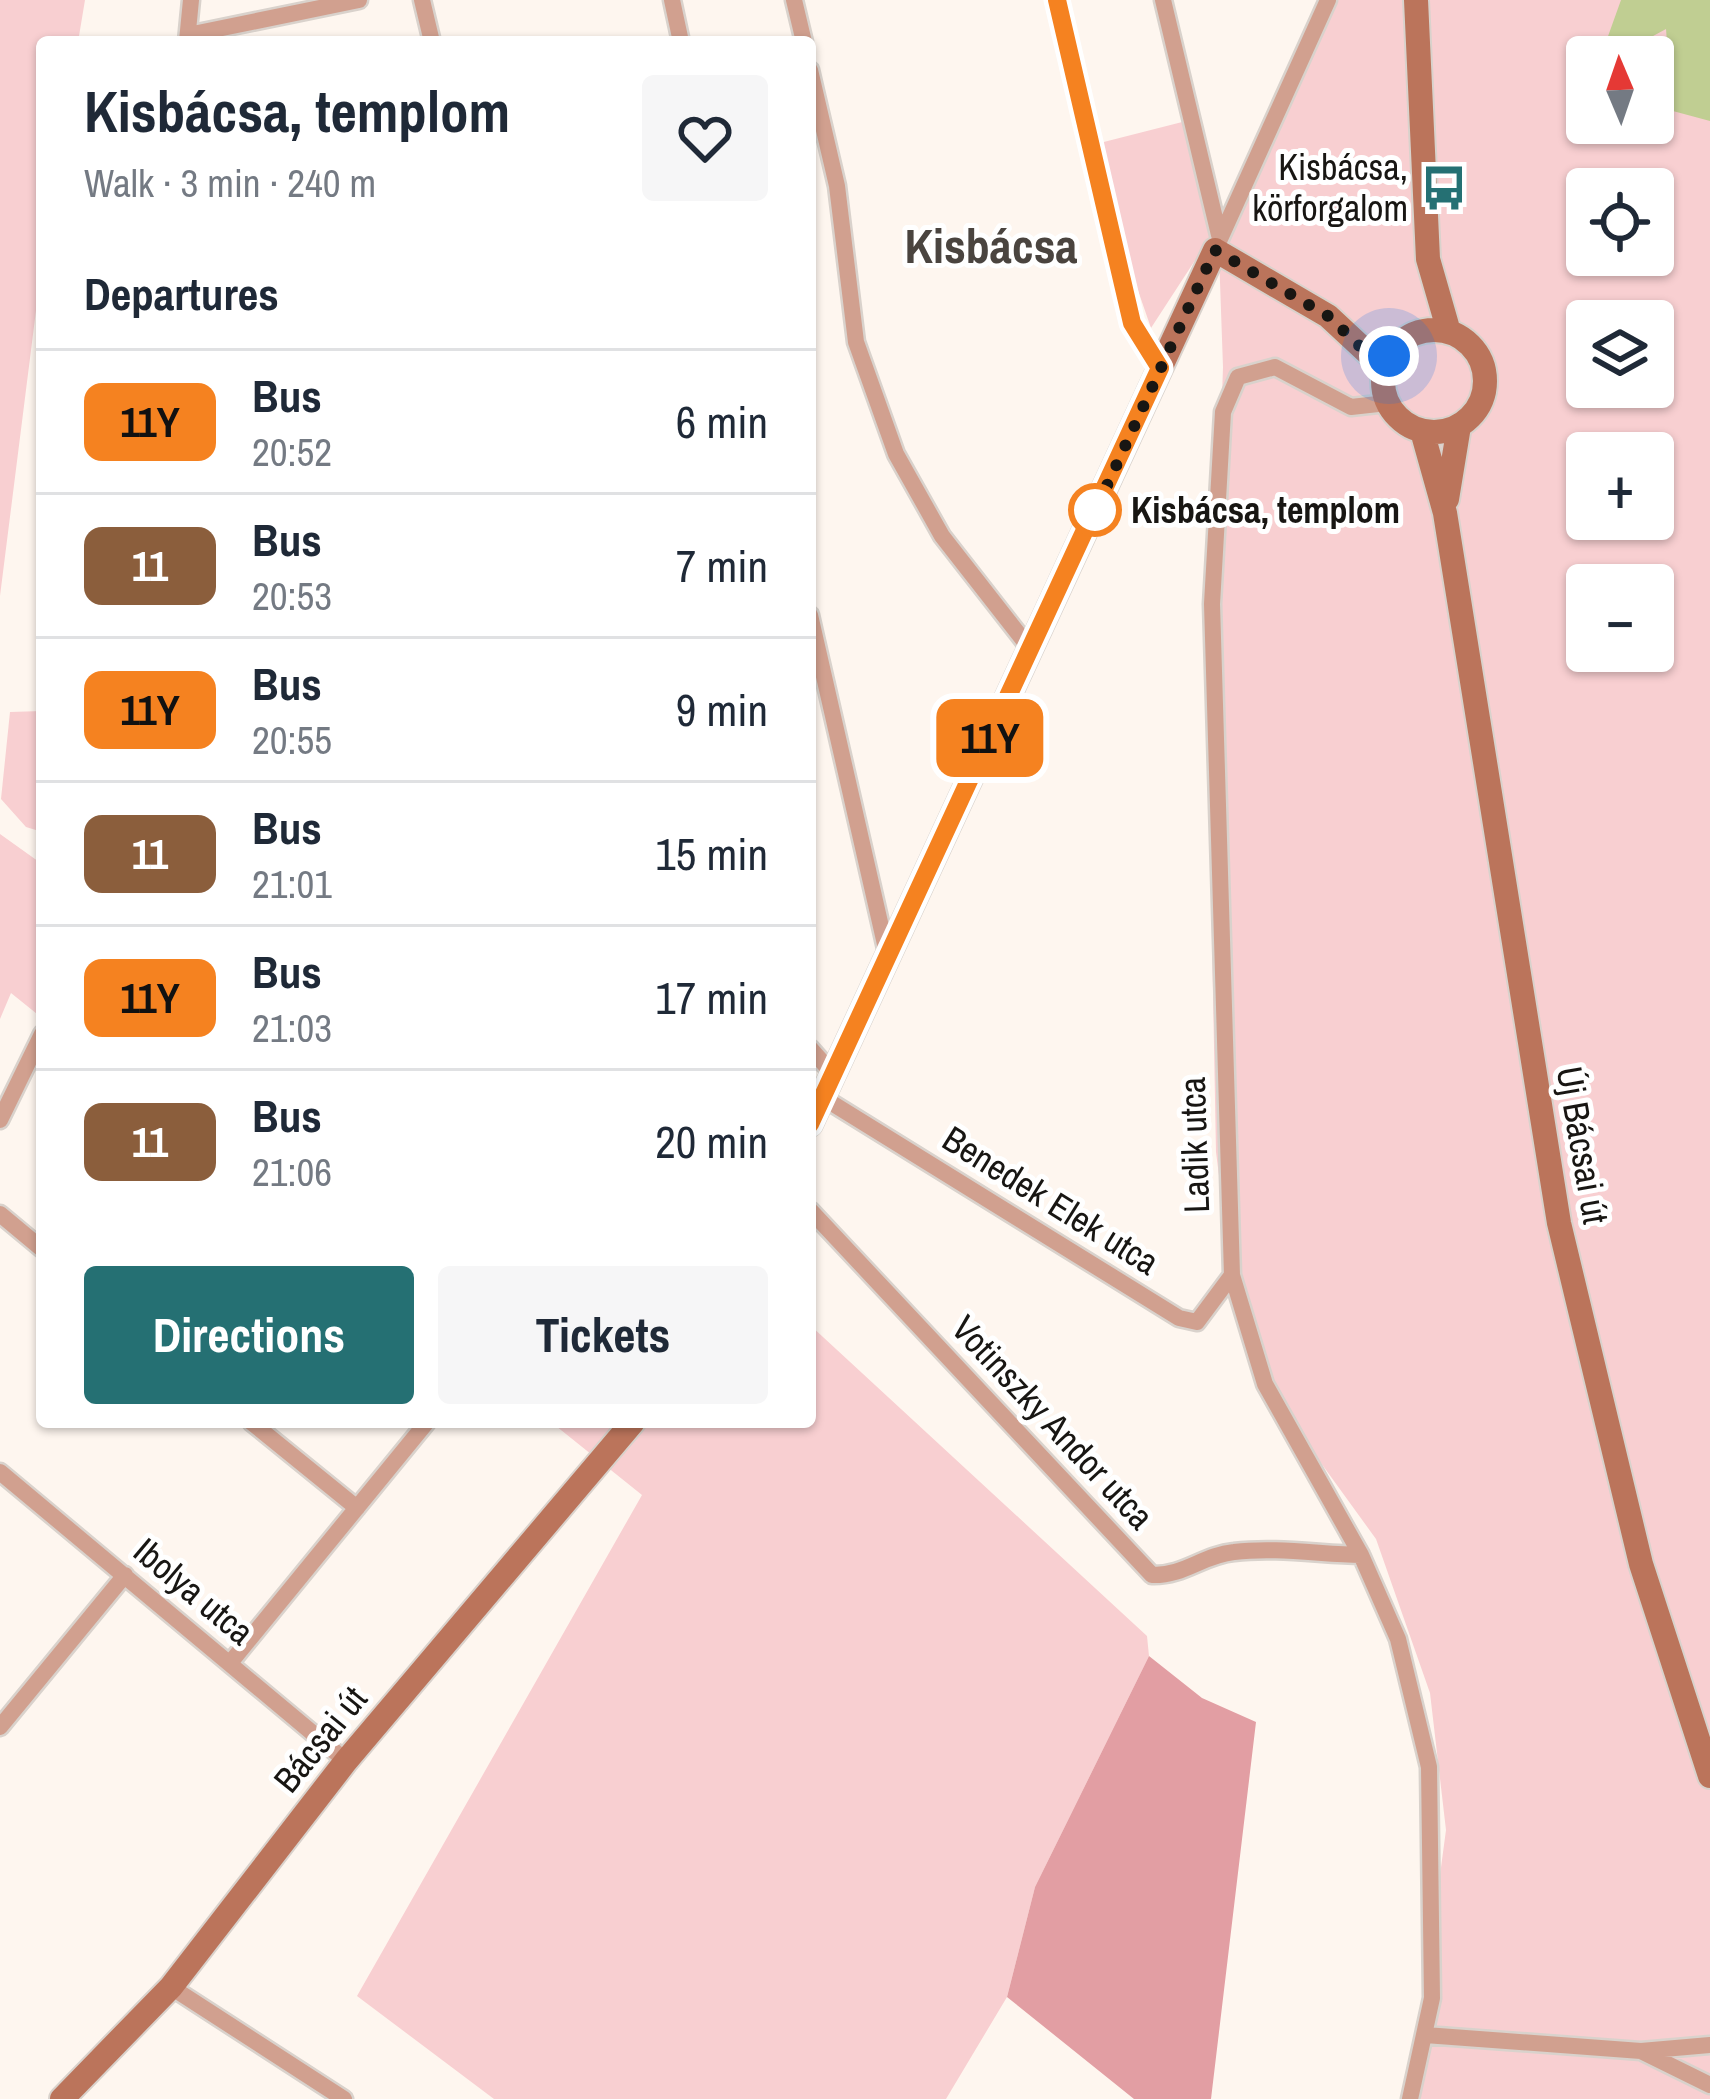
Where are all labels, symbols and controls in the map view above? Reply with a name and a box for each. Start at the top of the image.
north arrow [1566,36,1674,144]
map controls [1566,36,1674,672]
text: Kisbácsa, templom [84,73,510,150]
button: heart [642,75,768,201]
place label: Kisbácsa, körforgalom [1252,143,1408,232]
text: Walk · 3 min · 240 m [84,157,376,209]
bus stop icon: Kisbácsa, körforgalom [1419,163,1469,213]
button: locate [1566,168,1674,276]
district label: Kisbácsa [905,213,1078,278]
text: Departures [84,263,279,324]
button: layers [1566,300,1674,408]
your location [1359,326,1419,386]
text: Bus [252,365,322,426]
text: 6 min [676,391,768,452]
text: 11Y [120,394,180,450]
text: 20:52 [252,426,332,478]
button: + [1566,432,1674,540]
marker: Kisbácsa, templom [1070,485,1120,535]
place label: Kisbácsa, templom [1131,486,1400,534]
text: Bus [252,509,322,570]
text: 7 min [676,535,768,596]
text: 11 [132,538,168,594]
button: − [1566,564,1674,672]
text: 20:53 [252,570,332,622]
text: Bus [252,653,322,714]
text: 9 min [676,679,768,740]
text: 11Y [120,682,180,738]
line badge: 11Y [921,699,1059,777]
text: 11Y [960,710,1020,766]
text: 20:55 [252,714,332,766]
text: Bus [252,797,322,858]
text: 15 min [655,823,768,884]
text: 11 [132,826,168,882]
text: 21:01 [252,858,332,910]
text: Bus [252,941,322,1002]
text: 17 min [655,967,768,1028]
text: 11Y [120,970,180,1026]
text: 21:03 [252,1002,332,1054]
street label: Új Bácsai út [1546,1062,1620,1228]
street label: Ladik utca [1168,1076,1220,1214]
text: Bus [252,1085,322,1146]
text: 20 min [655,1111,768,1172]
text: 11 [132,1114,168,1170]
street label: Benedek Elek utca [934,1114,1168,1286]
text: 21:06 [252,1146,332,1198]
button: Directions [84,1266,414,1404]
button: Tickets [438,1266,768,1404]
street label: Votinszky Andor utca [941,1305,1165,1539]
street label: Ibolya utca [124,1527,264,1655]
street label: Bácsai út [263,1676,377,1802]

